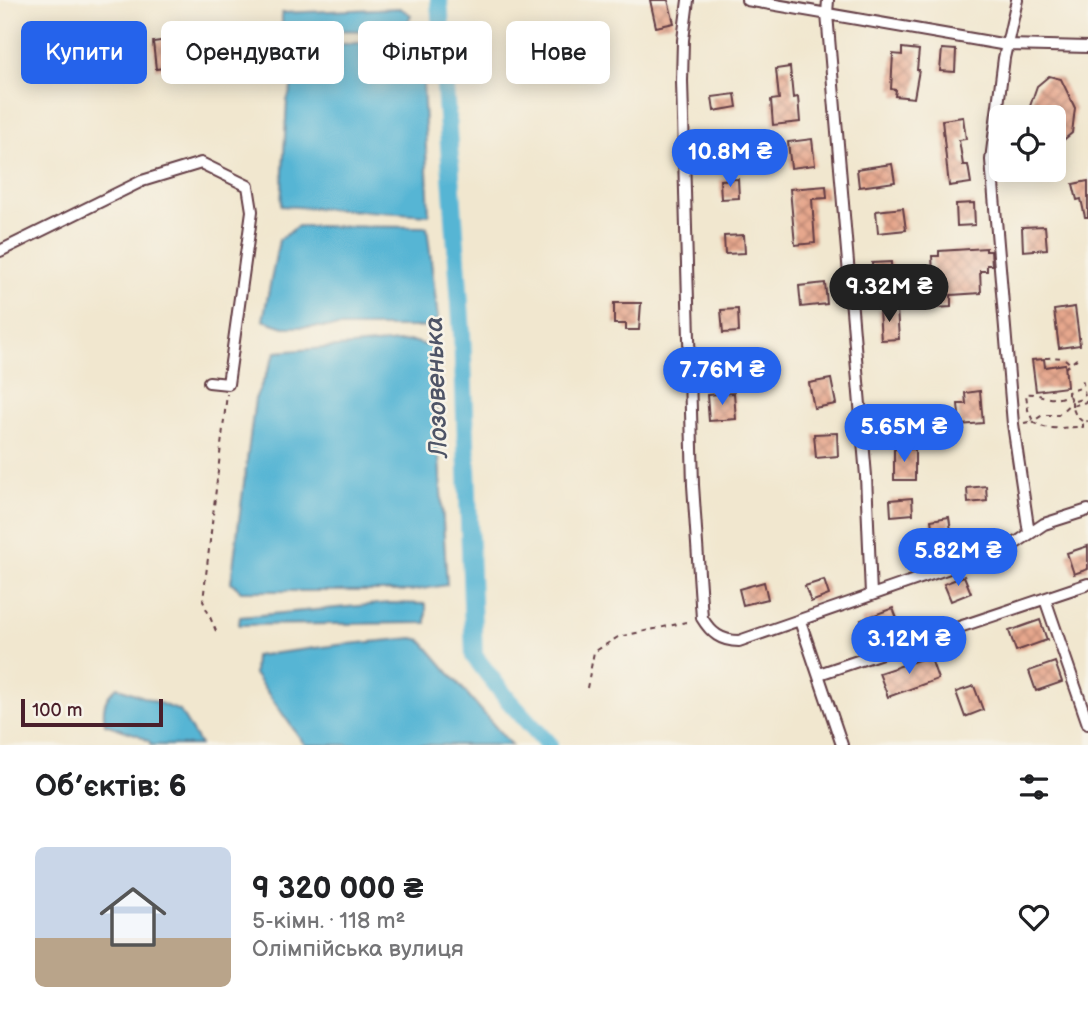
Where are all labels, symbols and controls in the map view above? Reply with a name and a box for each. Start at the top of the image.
chip: Купити [21,21,147,84]
chip: Орендувати [161,21,344,84]
chip: Фільтри [358,21,492,84]
chip: Нове [506,21,610,84]
map controls [989,105,1066,182]
button: locate [989,105,1066,182]
pin: 10.8M ₴ [665,130,795,189]
text: 10.8M ₴ [688,138,772,166]
pin: 9.32M ₴ [824,264,954,324]
text: 9.32M ₴ [845,273,933,301]
water label: Лозовенька [419,316,455,460]
pin: 7.76M ₴ [657,348,787,407]
text: 7.76M ₴ [679,356,765,384]
pin: 5.65M ₴ [839,405,969,464]
text: 5.65M ₴ [861,413,947,441]
pin: 5.82M ₴ [893,528,1023,588]
text: 5.82M ₴ [914,537,1002,565]
pin: 3.12M ₴ [844,616,974,676]
text: 3.12M ₴ [867,625,951,653]
scale bar [21,696,163,728]
text: 100 m [32,699,83,722]
icon: filters [1015,768,1053,806]
text: Об’єктів: 6 [35,769,187,805]
text: 9 320 000 ₴ [252,871,424,907]
icon: home [91,875,175,959]
icon: heart [1015,898,1053,936]
text: 5-кімн. · 118 m² [252,907,406,935]
text: Олімпійська вулиця [252,935,464,963]

